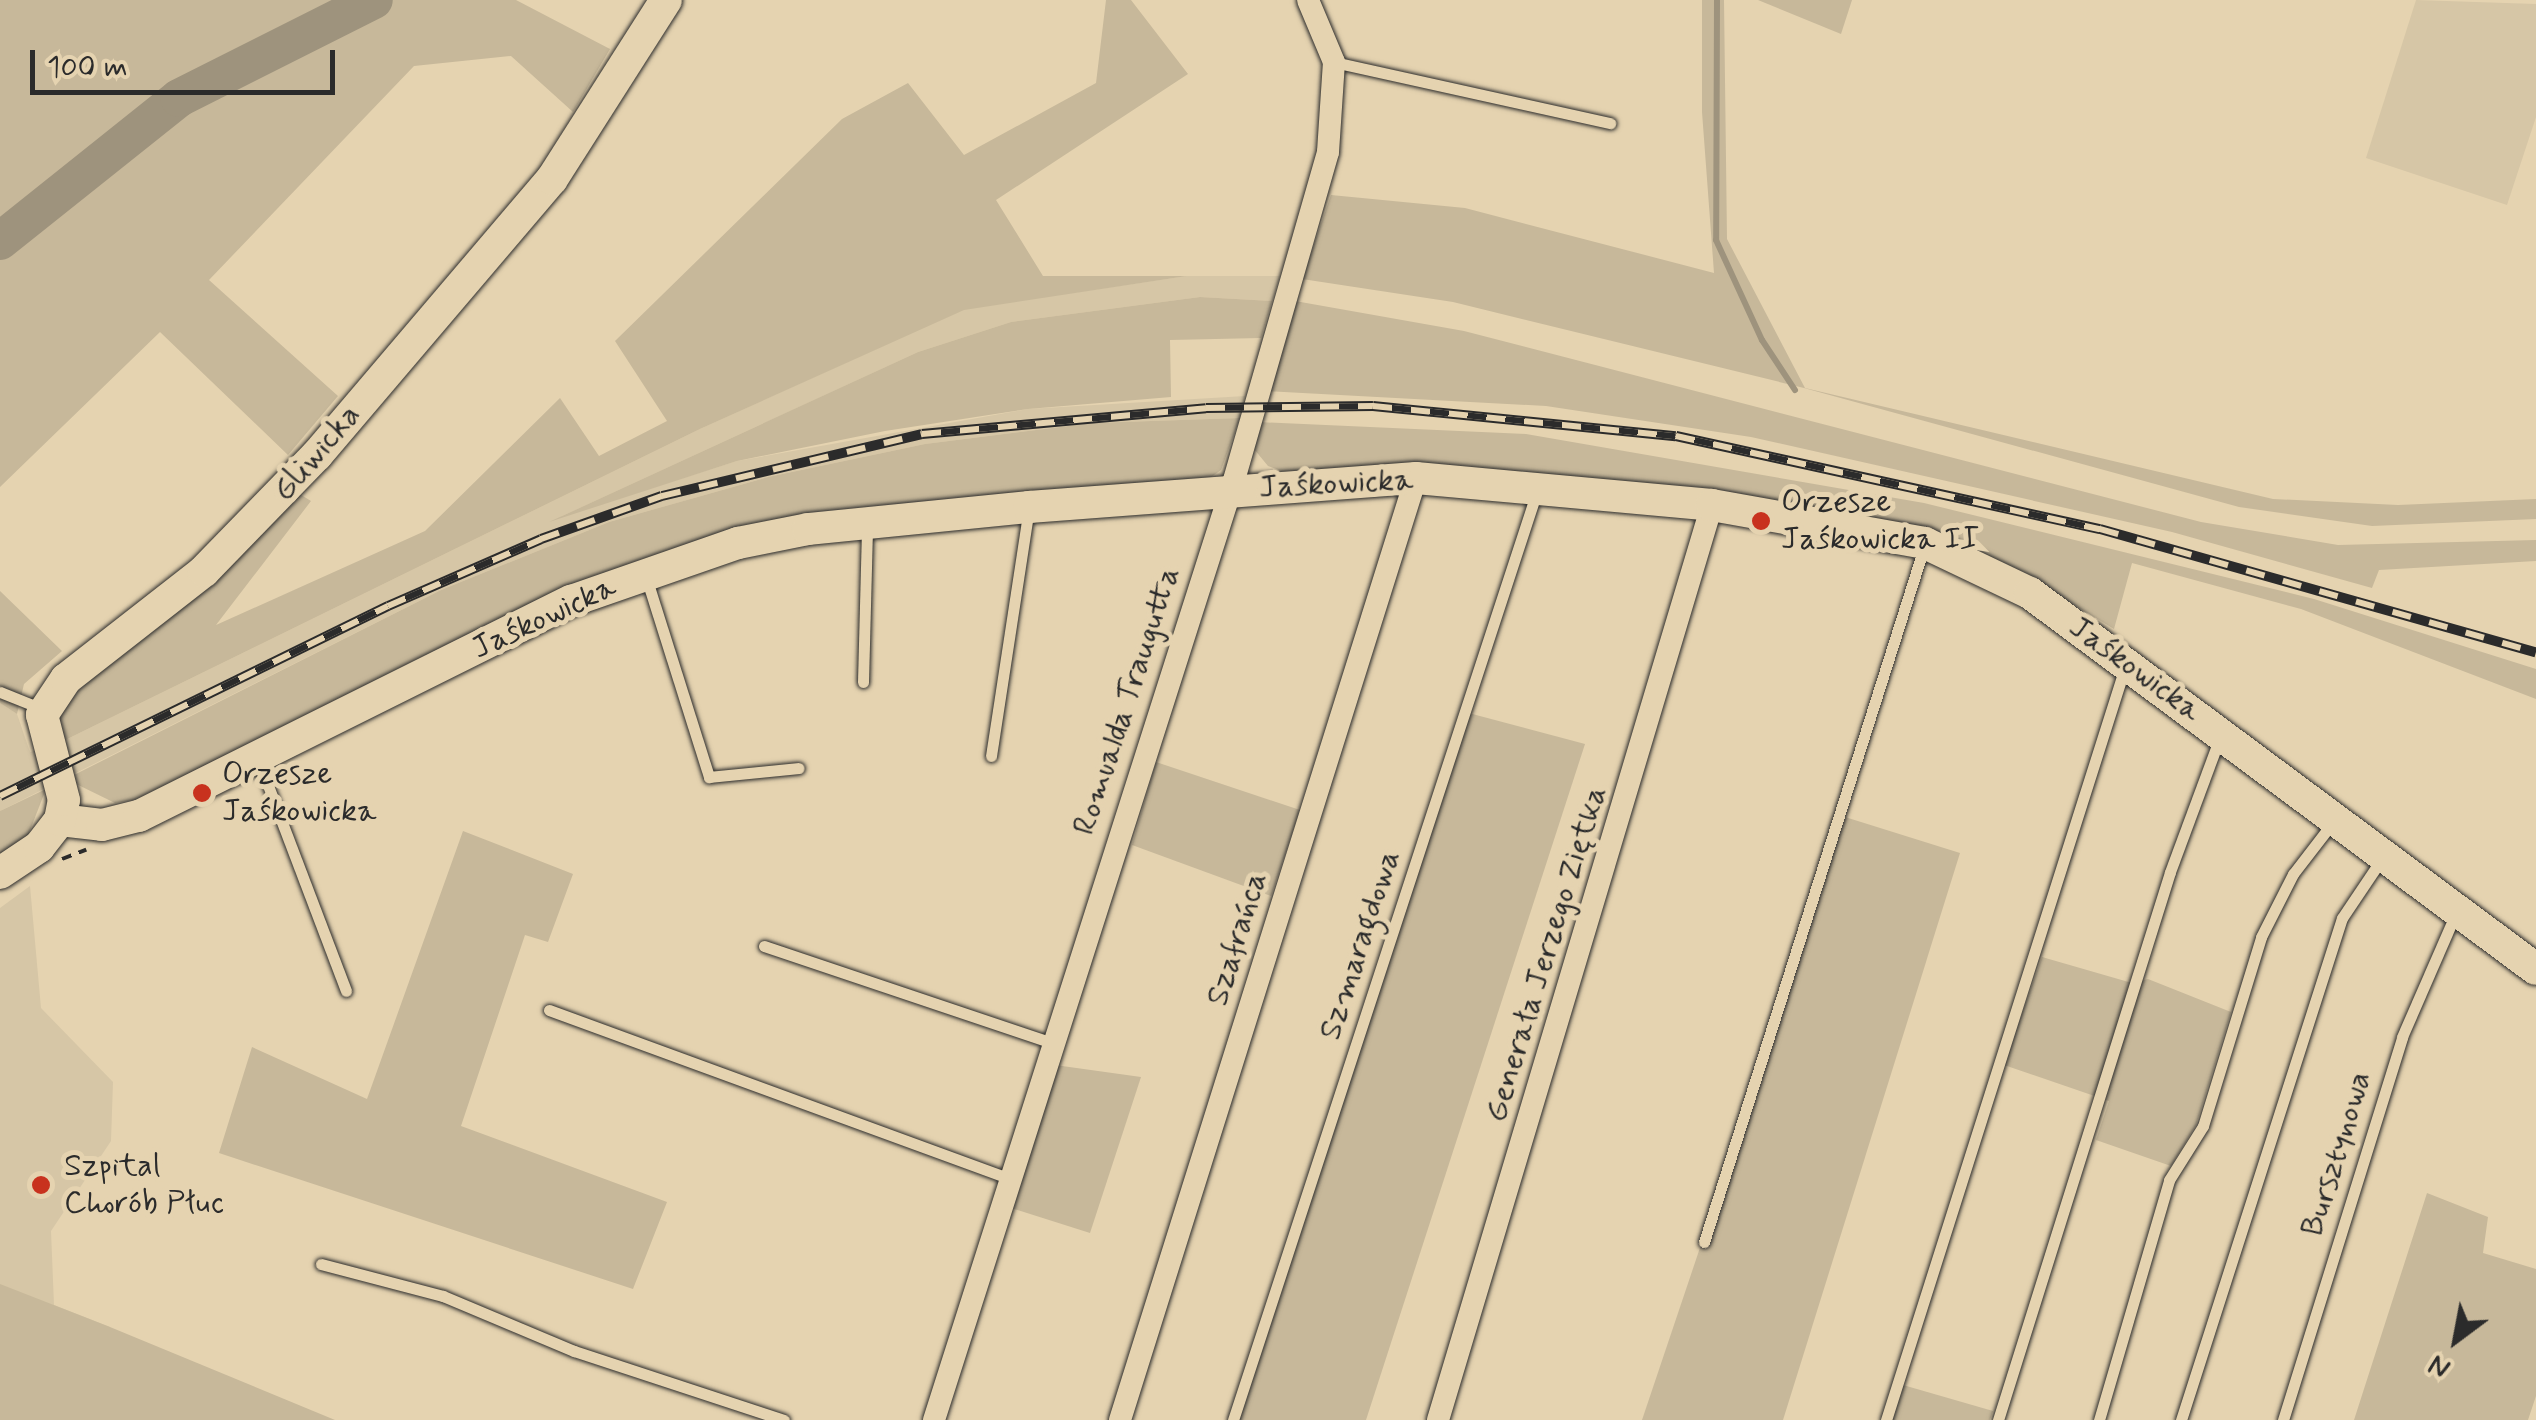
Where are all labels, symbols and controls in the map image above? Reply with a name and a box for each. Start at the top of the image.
scale bar [35,30,340,92]
text: 100 m [47,48,128,87]
street label: Gliwicka [265,397,369,509]
street label: Jaśkowicka [1258,461,1414,507]
place label: Orzesze Jaśkowicka II [1781,484,1979,559]
marker: Orzesze Jaśkowicka II [1750,510,1772,532]
street label: Romualda Traugutta [1066,564,1188,838]
street label: Jaśkowicka [466,568,622,668]
street label: Jaśkowicka [2061,608,2209,730]
place label: Orzesze Jaśkowicka [222,756,376,831]
street label: Generała Jerzego Ziętka [1476,780,1616,1128]
marker: Orzesze Jaśkowicka [191,782,213,804]
street label: Szmaragdowa [1311,845,1409,1045]
street label: Szafrańca [1199,868,1275,1010]
street label: Bursztynowa [2294,1067,2380,1241]
place label: Szpital Chorób Płuc [64,1148,225,1223]
marker: Szpital Chorób Płuc [28,1172,54,1198]
north arrow [2406,1290,2506,1390]
text: N [2422,1345,2458,1386]

